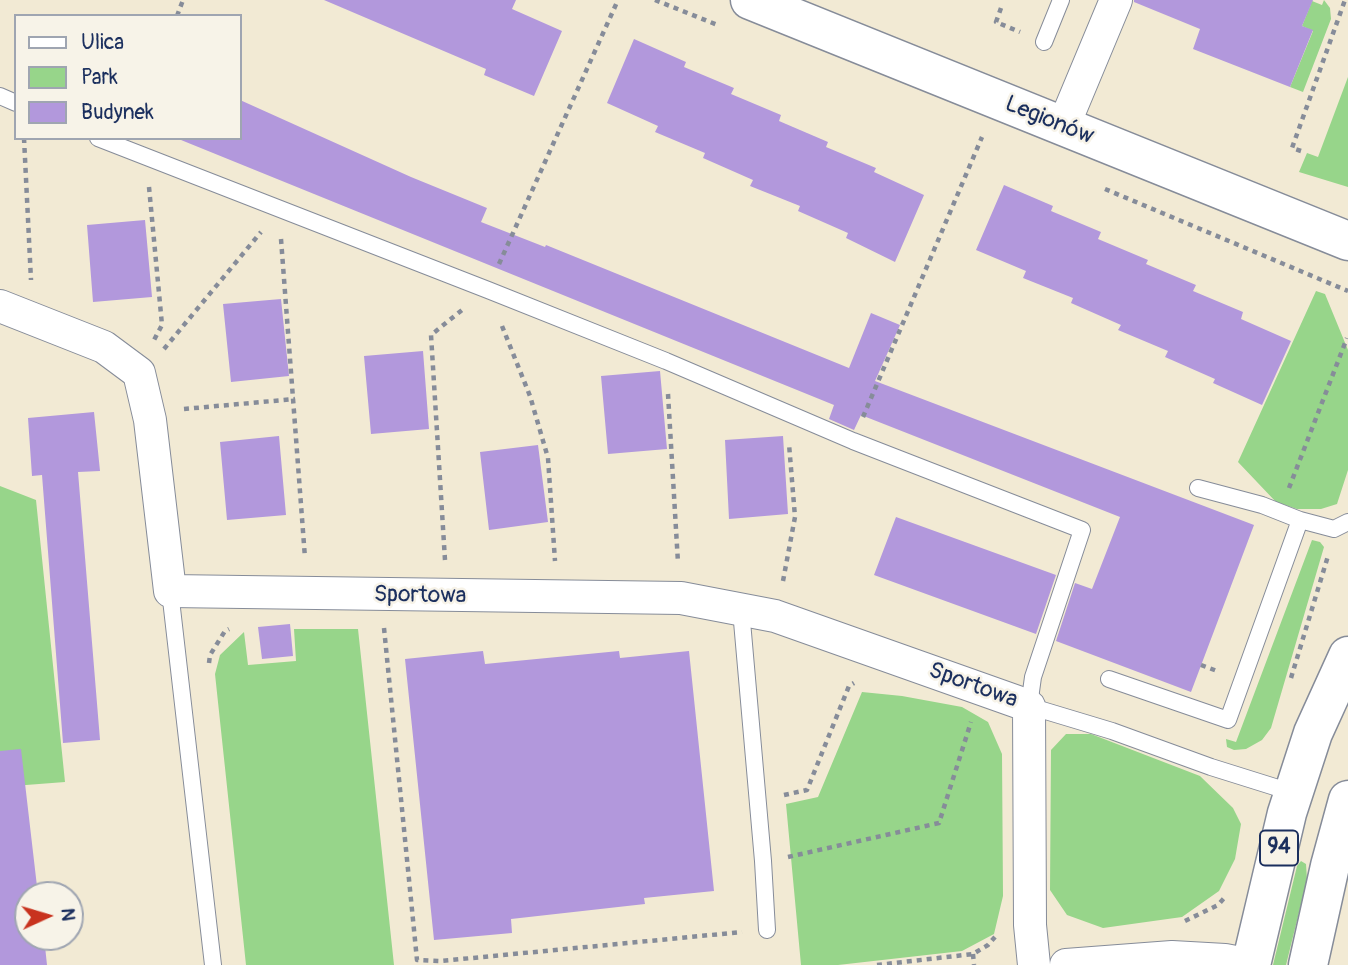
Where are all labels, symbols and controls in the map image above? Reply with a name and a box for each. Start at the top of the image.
legend [14,14,242,140]
text: Ulica [81,29,124,56]
text: Park [81,64,118,91]
street label: Legionów [1001,91,1097,151]
text: Budynek [81,99,154,126]
street label: Sportowa [374,581,466,611]
street label: Sportowa [925,657,1021,715]
road number: 94 [1260,830,1298,866]
north arrow [14,881,84,951]
text: N [56,907,80,922]

